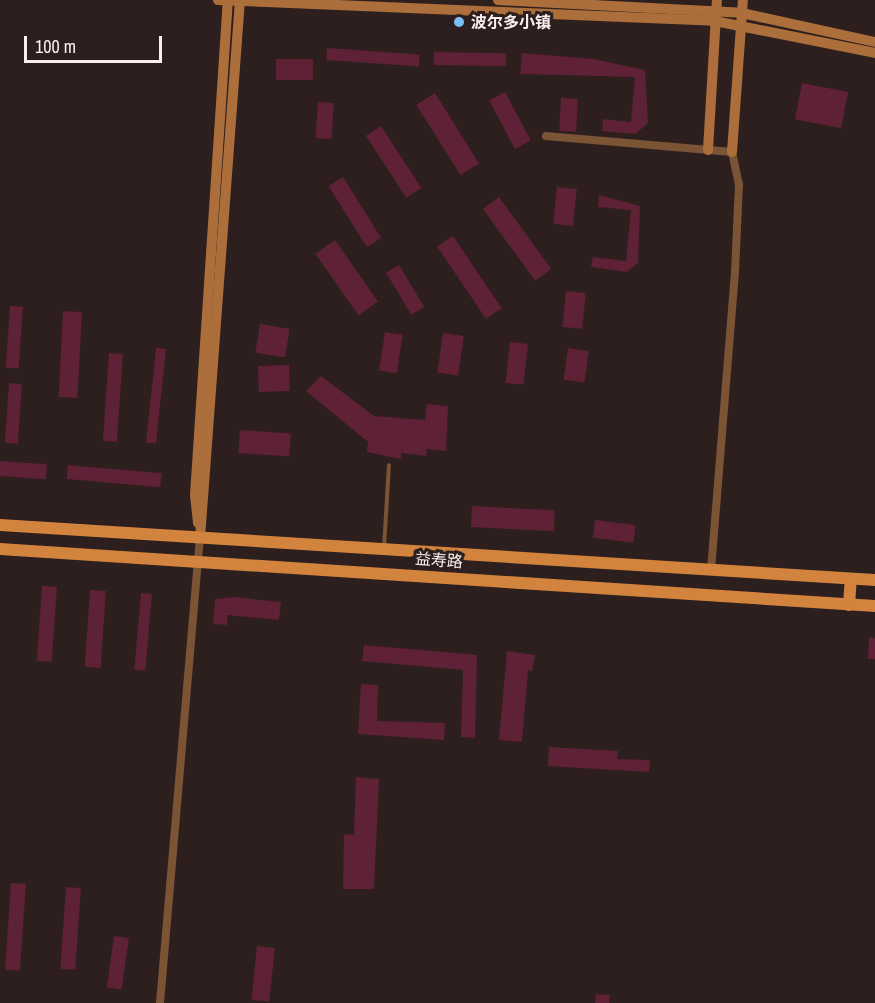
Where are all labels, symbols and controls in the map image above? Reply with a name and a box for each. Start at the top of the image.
place label: 波尔多小镇 [471,12,551,32]
marker: 波尔多小镇 [452,15,466,29]
scale bar [27,24,165,62]
text: 100 m [35,34,76,59]
street label: 益寿路 [414,549,464,571]

